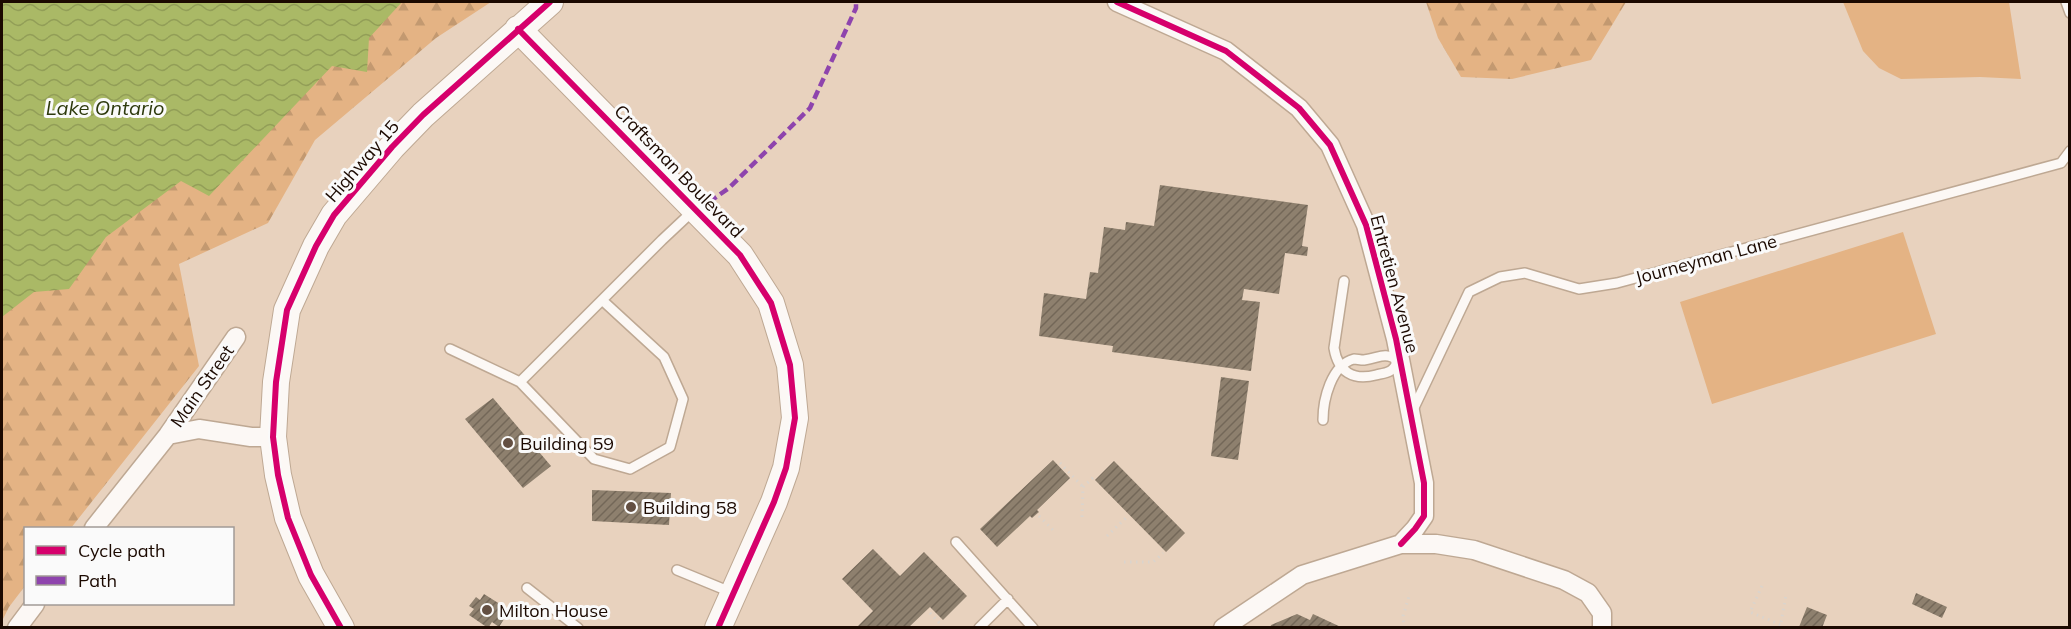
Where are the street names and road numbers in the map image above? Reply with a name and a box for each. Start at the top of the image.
street label: Craftsman Boulevard [609,100,749,242]
street label: Highway 15 [320,115,404,207]
street label: Entretien Avenue [1366,212,1424,356]
street label: Journeyman Lane [1633,229,1779,289]
street label: Main Street [165,340,239,432]

